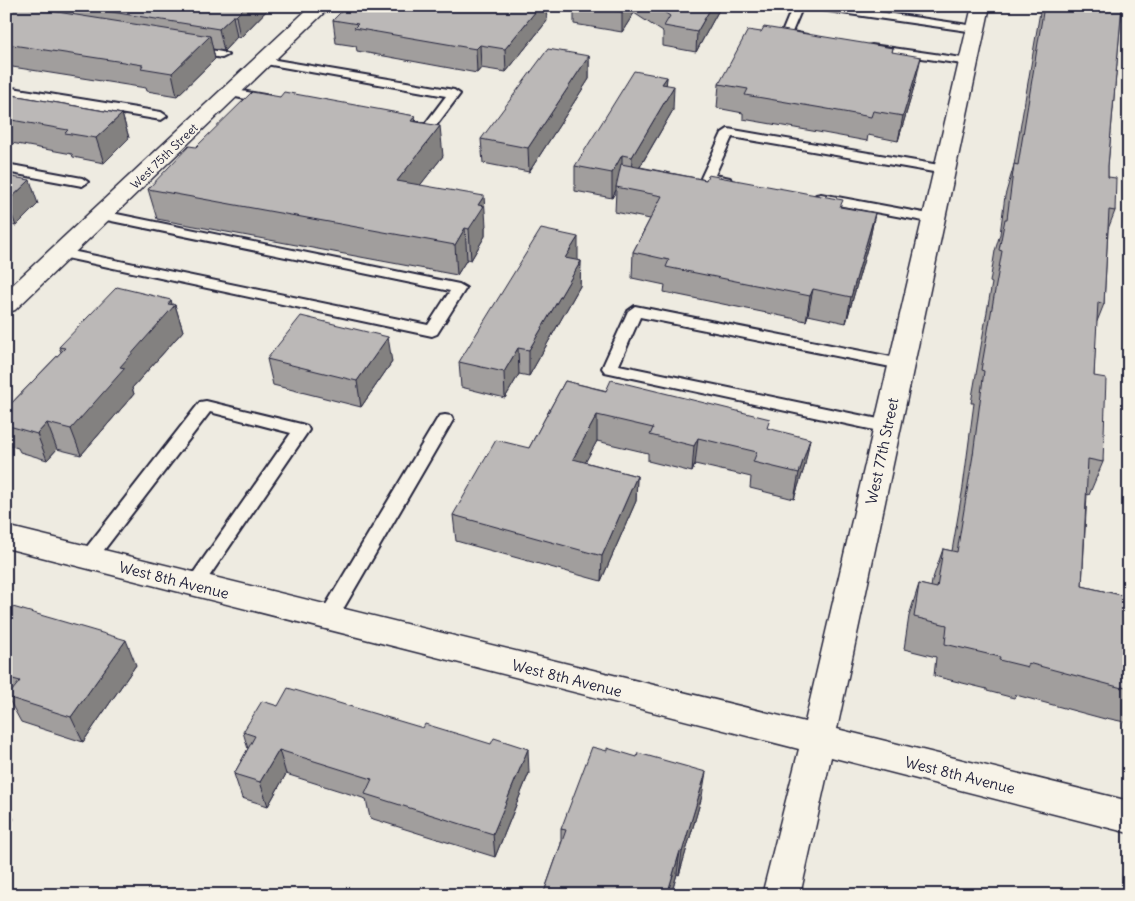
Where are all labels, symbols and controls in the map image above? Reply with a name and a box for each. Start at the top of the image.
street label: West 75th Street [127,120,201,192]
street label: West 77th Street [861,396,903,506]
street label: West 8th Avenue [117,557,231,603]
street label: West 8th Avenue [510,655,624,701]
street label: West 8th Avenue [903,752,1017,798]

